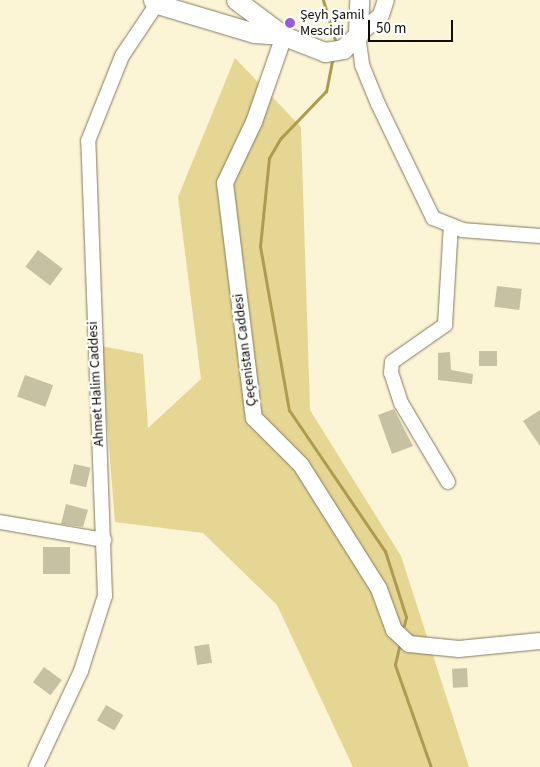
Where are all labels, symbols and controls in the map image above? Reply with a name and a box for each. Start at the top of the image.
place label: Şeyh Şamil Mescidi [300,7,365,40]
scale bar [370,10,455,42]
marker: Şeyh Şamil Mescidi [284,17,296,29]
text: 50 m [376,18,406,39]
street label: Çeçenistan Caddesi [230,293,260,407]
street label: Ahmet Halim Caddesi [84,321,108,447]

